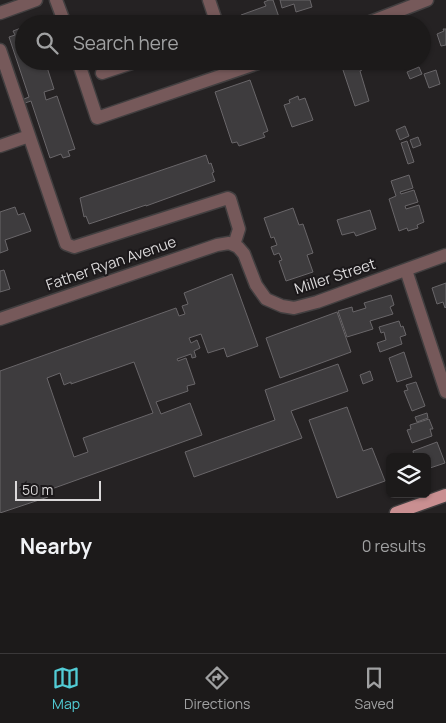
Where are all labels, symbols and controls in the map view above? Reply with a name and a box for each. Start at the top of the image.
search box [15,15,431,70]
icon: search [33,29,61,57]
text: Search here [73,30,179,56]
street label: Father Ryan Avenue [43,231,179,295]
street label: Miller Street [292,253,378,299]
map controls [386,453,431,498]
button: layers [386,453,431,498]
scale bar [15,478,101,501]
text: 50 m [22,480,53,499]
text: Nearby [20,532,92,560]
text: 0 results [362,535,426,557]
tab: Map [52,664,80,713]
tab: Directions [184,664,250,713]
tab: Saved [355,664,394,713]

